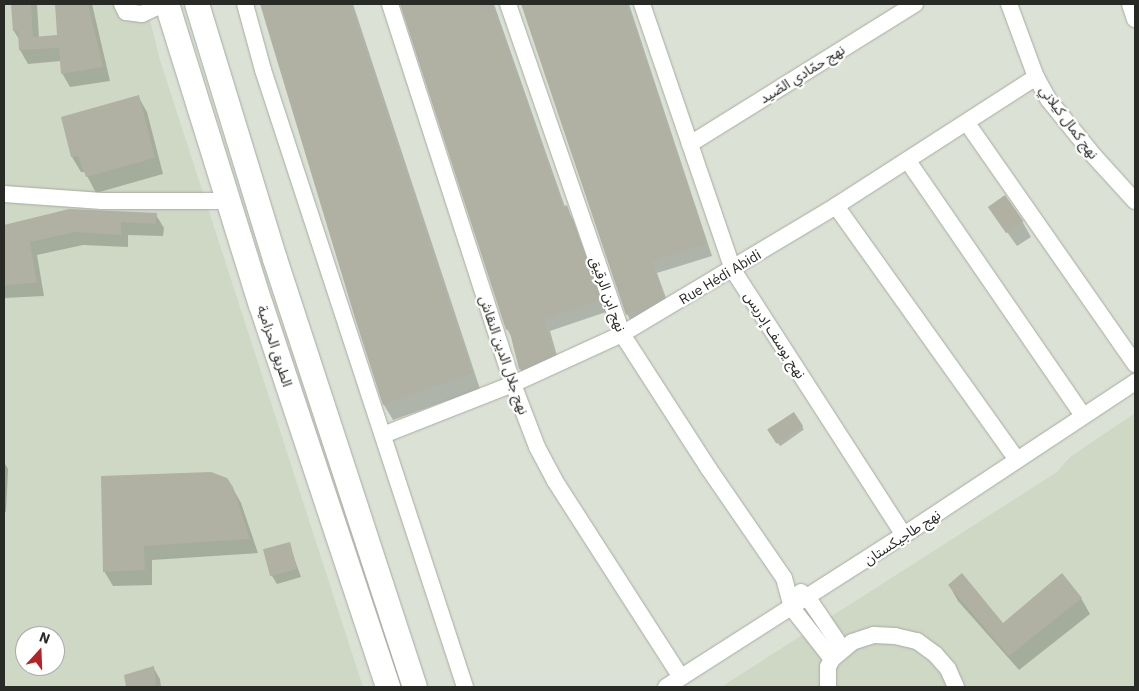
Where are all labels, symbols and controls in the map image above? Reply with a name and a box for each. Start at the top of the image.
street label: نهج حمّادي الصّيد [756,41,848,107]
street label: نهج كمال كيلاني [1036,82,1102,162]
street label: Rue Hédi Abidi [676,246,764,308]
street label: نهج ابن الرقيق [587,254,629,334]
street label: نهج يوسف إدريس [741,288,809,382]
street label: نهج جلال الدين النقاش [476,293,532,417]
street label: الطريق الحزامية [254,303,296,389]
street label: نهج طاجيكستان [860,506,944,568]
north arrow [15,626,65,676]
text: N [37,628,53,648]

